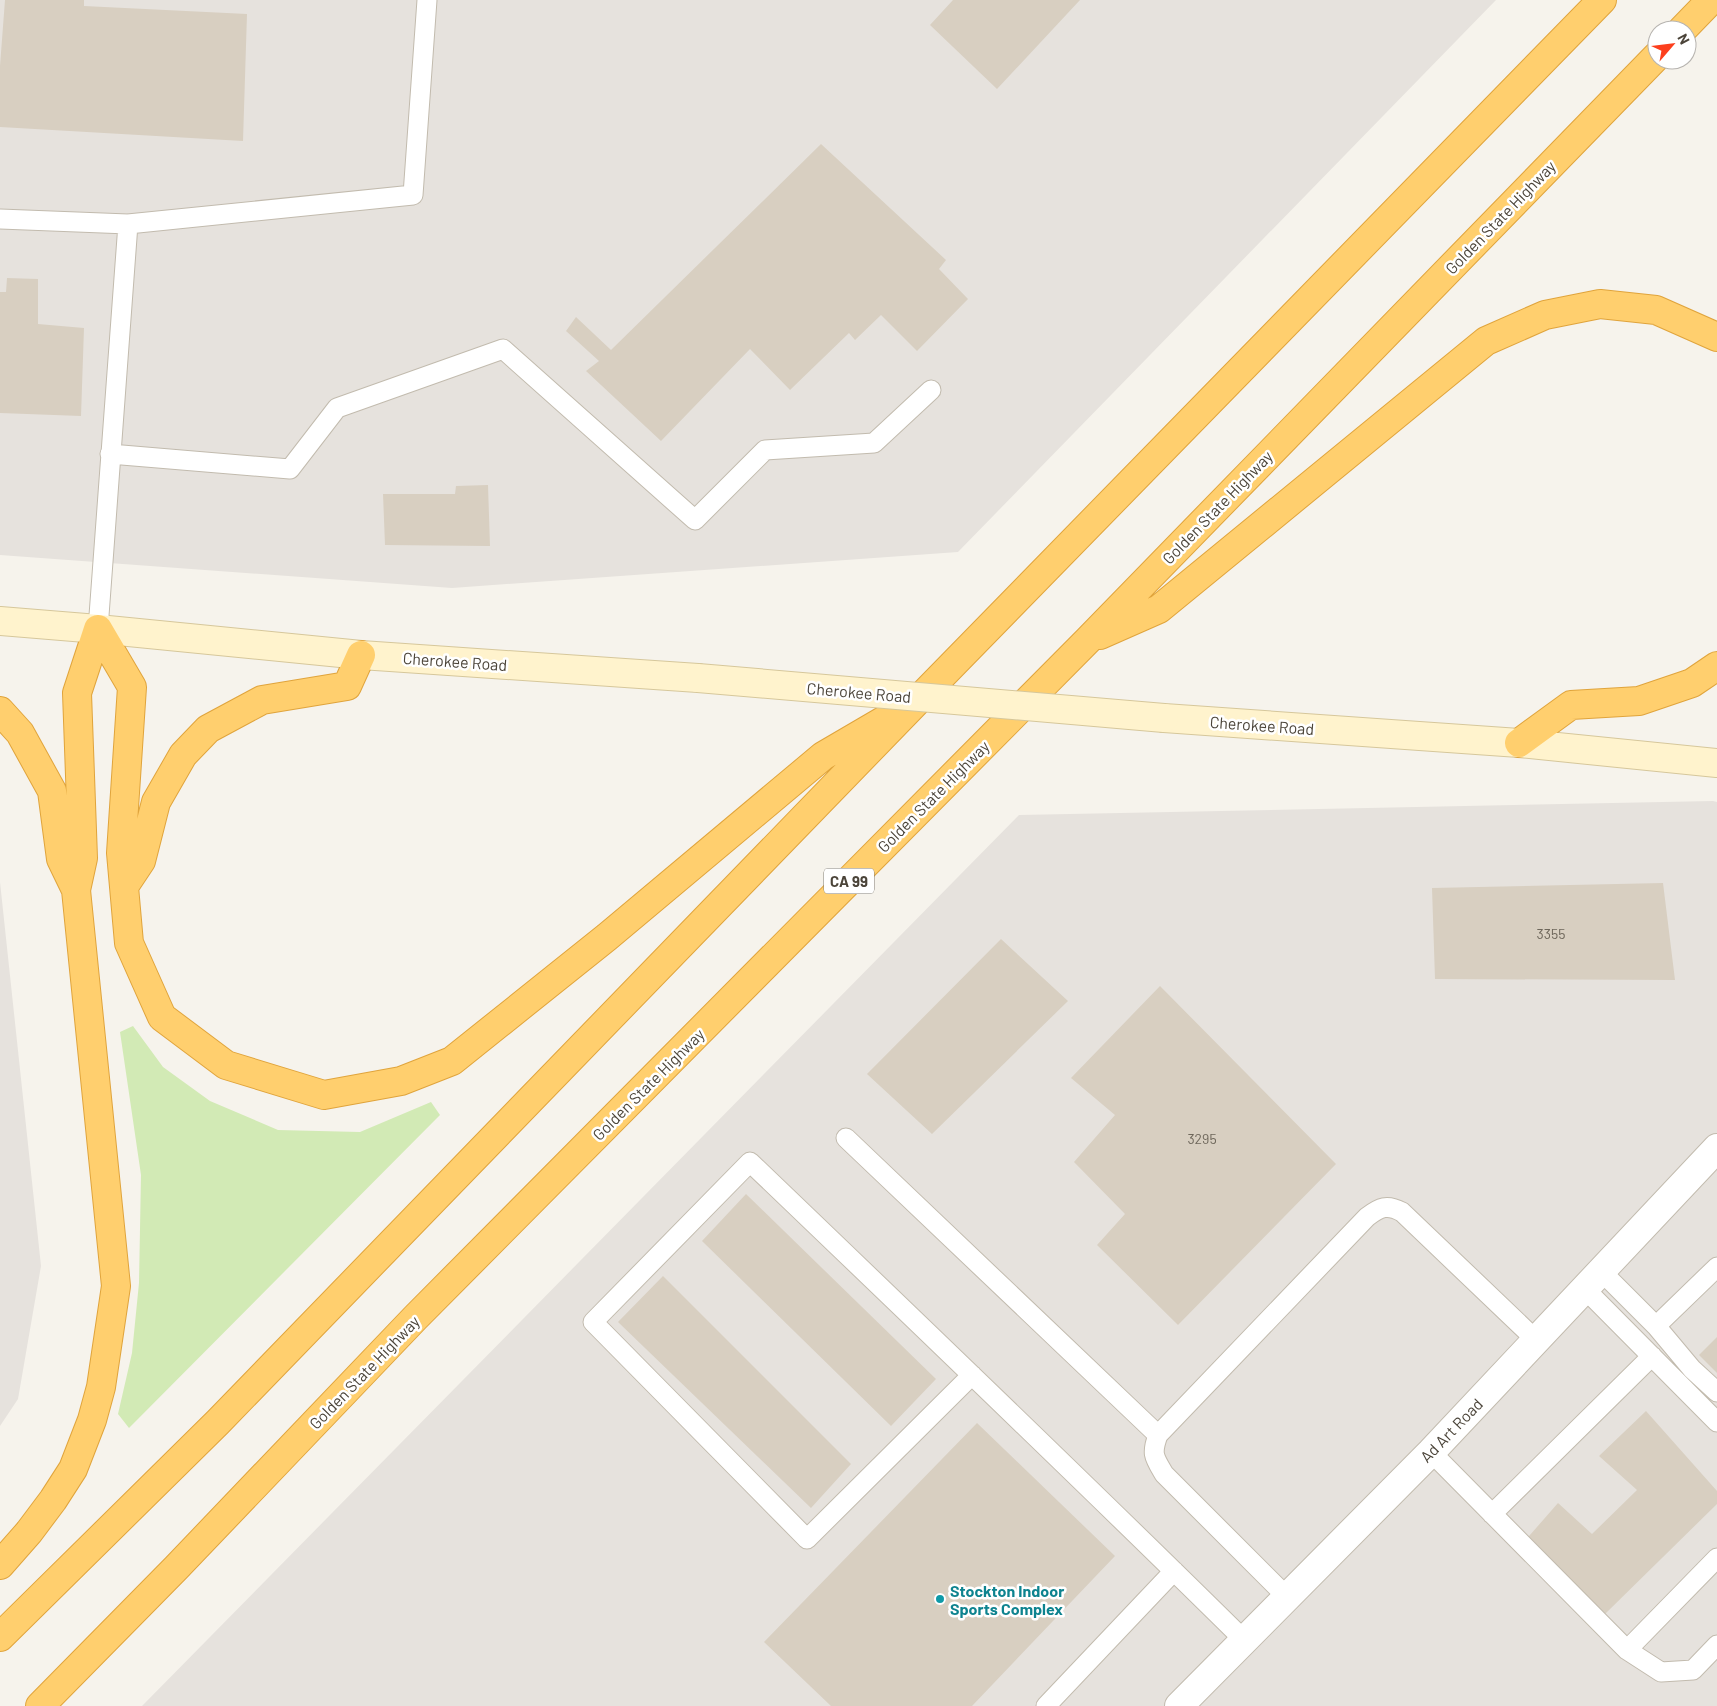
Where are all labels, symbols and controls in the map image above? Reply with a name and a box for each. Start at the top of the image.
north arrow [1647,20,1697,70]
text: N [1674,31,1694,47]
street label: Golden State Highway [1441,156,1559,278]
street label: Golden State Highway [1158,446,1276,568]
street label: Cherokee Road [402,648,508,674]
street label: Cherokee Road [806,678,912,706]
street label: Cherokee Road [1209,712,1315,738]
street label: Golden State Highway [873,736,993,856]
road number: CA 99 [824,868,874,894]
house number: 3355 [1537,925,1565,942]
street label: Golden State Highway [588,1024,708,1144]
house number: 3295 [1187,1130,1217,1147]
street label: Golden State Highway [305,1311,423,1433]
street label: Ad Art Road [1416,1394,1486,1466]
place label: Stockton Indoor Sports Complex [950,1581,1064,1618]
marker: Stockton Indoor Sports Complex [934,1593,946,1605]

